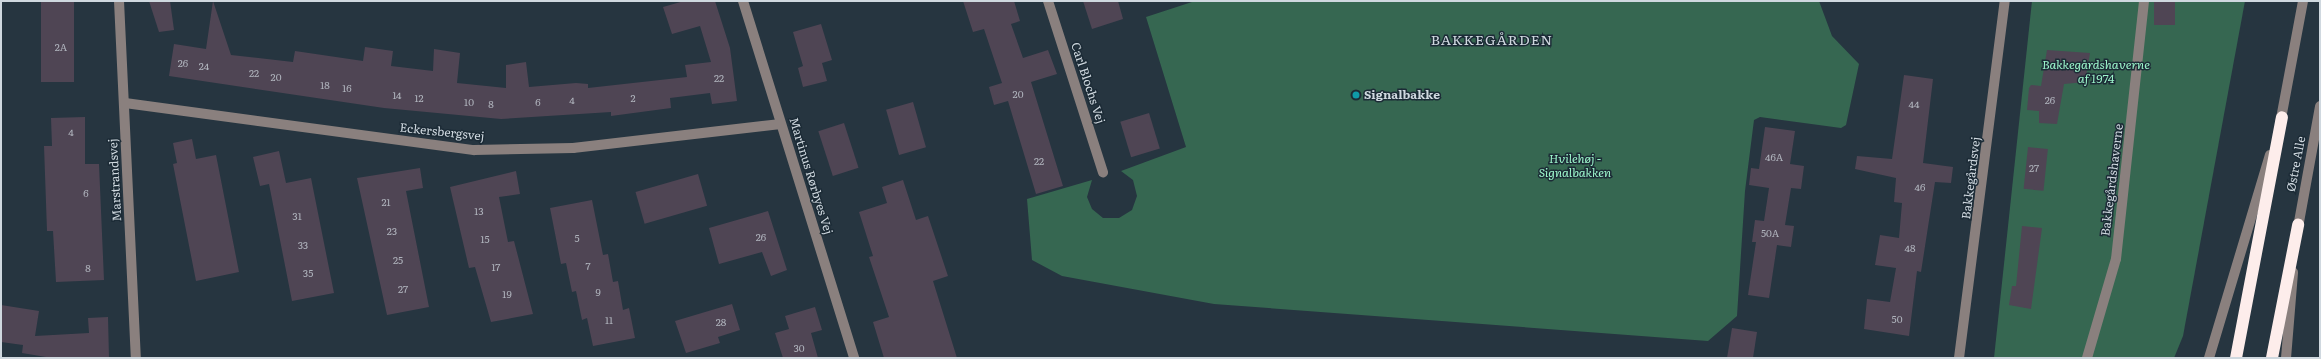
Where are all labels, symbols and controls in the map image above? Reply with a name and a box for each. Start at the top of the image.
district label: BAKKEGÅRDEN [1431,31,1553,47]
house number: 2A [55,41,67,53]
street label: Carl Blochs Vej [1068,41,1108,125]
house number: 26 [178,57,188,69]
park label: Bakkegårdshaverne af 1974 [2042,58,2150,86]
house number: 24 [199,60,209,72]
house number: 22 [249,67,259,79]
house number: 20 [271,71,281,83]
house number: 22 [714,72,724,84]
house number: 18 [320,79,330,91]
house number: 16 [342,82,352,94]
house number: 20 [1013,88,1023,100]
place label: Signalbakke [1364,88,1440,102]
house number: 14 [392,89,402,101]
marker: Signalbakke [1351,90,1361,100]
house number: 12 [414,92,424,104]
house number: 2 [630,92,636,104]
house number: 4 [569,94,575,106]
house number: 26 [2045,94,2055,106]
house number: 10 [464,96,474,108]
house number: 6 [535,96,541,108]
house number: 8 [488,98,494,110]
house number: 44 [1908,98,1920,110]
street label: Martinus Rørbyes Vej [786,116,836,236]
street label: Eckersbergsvej [399,120,485,144]
street label: Bakkegårdshaverne [2098,123,2126,237]
house number: 4 [68,126,74,138]
street label: Østre Alle [2284,135,2308,193]
street label: Bakkegårdsvej [1959,136,1983,220]
street label: Marstrandsvej [106,138,124,222]
house number: 46A [1765,151,1783,163]
park label: Hvilehøj - Signalbakken [1539,152,1611,180]
house number: 22 [1034,155,1044,167]
house number: 27 [2029,162,2039,174]
house number: 46 [1915,181,1925,193]
house number: 6 [83,187,89,199]
house number: 21 [381,196,391,208]
house number: 13 [474,205,484,217]
house number: 31 [292,210,302,222]
house number: 23 [387,225,397,237]
house number: 50A [1761,227,1779,239]
house number: 26 [756,231,766,243]
house number: 5 [574,232,580,244]
house number: 15 [480,233,490,245]
house number: 33 [298,239,308,251]
house number: 48 [1904,242,1916,254]
house number: 25 [393,254,403,266]
house number: 7 [585,260,591,272]
house number: 17 [492,261,500,273]
house number: 8 [85,262,91,274]
house number: 35 [303,267,313,279]
house number: 27 [398,283,408,295]
house number: 9 [595,286,601,298]
house number: 19 [502,288,512,300]
house number: 50 [1892,313,1902,325]
house number: 11 [605,314,613,326]
house number: 28 [716,316,726,328]
house number: 30 [793,342,805,354]

